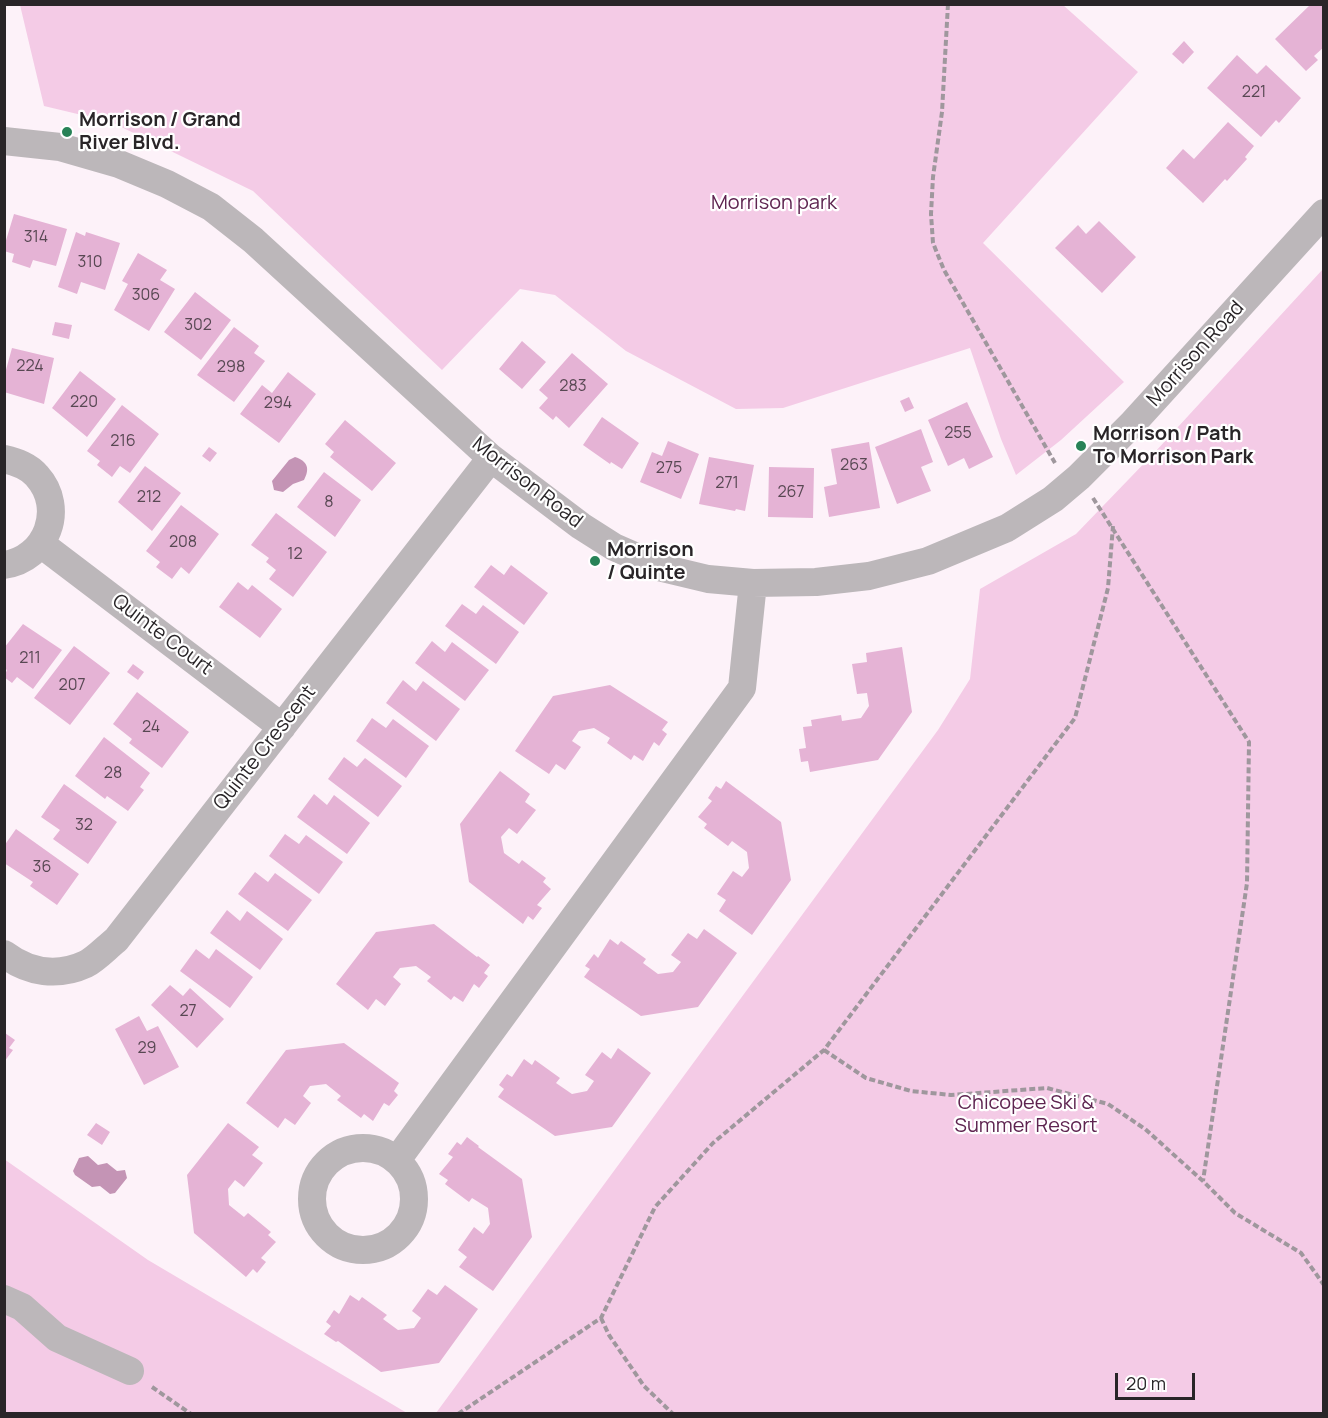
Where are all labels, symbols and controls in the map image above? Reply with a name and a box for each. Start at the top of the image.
house number: 221 [1242,83,1266,103]
place label: Morrison / Grand River Blvd. [79,108,241,155]
marker: Morrison / Grand River Blvd. [60,125,74,139]
park label: Morrison park [711,191,837,215]
house number: 314 [24,228,48,248]
house number: 310 [78,253,102,273]
house number: 306 [132,286,160,306]
street label: Morrison Road [1142,296,1250,412]
house number: 302 [184,316,212,336]
house number: 224 [16,357,44,377]
house number: 298 [217,358,245,378]
house number: 283 [559,377,587,397]
house number: 220 [70,393,98,413]
house number: 294 [264,394,292,414]
place label: Morrison / Path To Morrison Park [1093,422,1253,469]
house number: 255 [944,424,972,444]
house number: 216 [110,432,136,452]
street label: Morrison Road [467,432,587,534]
marker: Morrison / Path To Morrison Park [1074,439,1088,453]
house number: 263 [840,456,868,476]
house number: 275 [656,459,682,479]
house number: 271 [715,474,739,494]
house number: 267 [777,483,805,503]
house number: 212 [137,488,161,508]
house number: 8 [324,493,334,513]
house number: 208 [169,533,197,553]
place label: Morrison / Quinte [607,538,694,585]
house number: 12 [287,545,303,565]
marker: Morrison / Quinte [588,554,602,568]
street label: Quinte Court [107,589,217,681]
house number: 211 [19,649,41,669]
house number: 207 [59,676,85,696]
street label: Quinte Crescent [209,681,321,815]
house number: 24 [142,718,160,738]
house number: 28 [104,764,122,784]
house number: 32 [75,816,93,836]
house number: 36 [33,858,51,878]
house number: 27 [179,1002,197,1022]
house number: 29 [137,1039,157,1059]
park label: Chicopee Ski & Summer Resort [955,1091,1097,1138]
scale bar [1118,1361,1198,1399]
text: 20 m [1126,1371,1166,1395]

